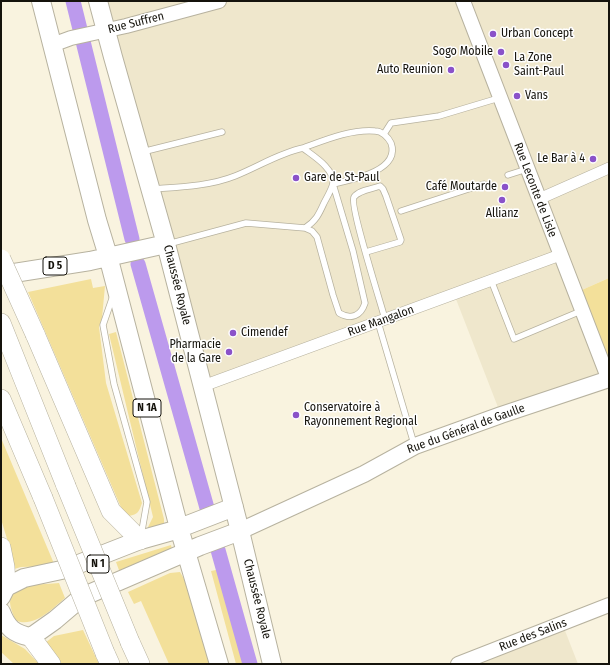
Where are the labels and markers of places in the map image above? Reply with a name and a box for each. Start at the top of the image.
place label: Urban Concept [501,27,573,41]
marker: Urban Concept [488,29,498,39]
place label: Sogo Mobile [433,45,493,59]
marker: Sogo Mobile [496,47,506,57]
place label: La Zone Saint-Paul [514,51,564,79]
marker: La Zone Saint-Paul [501,60,511,70]
place label: Auto Reunion [377,63,443,77]
marker: Auto Reunion [446,65,456,75]
place label: Vans [525,89,548,103]
marker: Vans [512,91,522,101]
place label: Le Bar à 4 [537,152,585,166]
marker: Le Bar à 4 [588,154,598,164]
place label: Gare de St-Paul [304,171,379,185]
marker: Gare de St-Paul [291,173,301,183]
place label: Café Moutarde [426,180,497,194]
marker: Café Moutarde [500,182,510,192]
marker: Allianz [497,195,507,205]
place label: Allianz [486,207,518,221]
place label: Cimendef [241,326,288,340]
marker: Cimendef [228,328,238,338]
place label: Pharmacie de la Gare [169,338,221,366]
marker: Pharmacie de la Gare [224,347,234,357]
place label: Conservatoire à Rayonnement Regional [304,401,417,429]
marker: Conservatoire à Rayonnement Regional [291,410,301,420]

